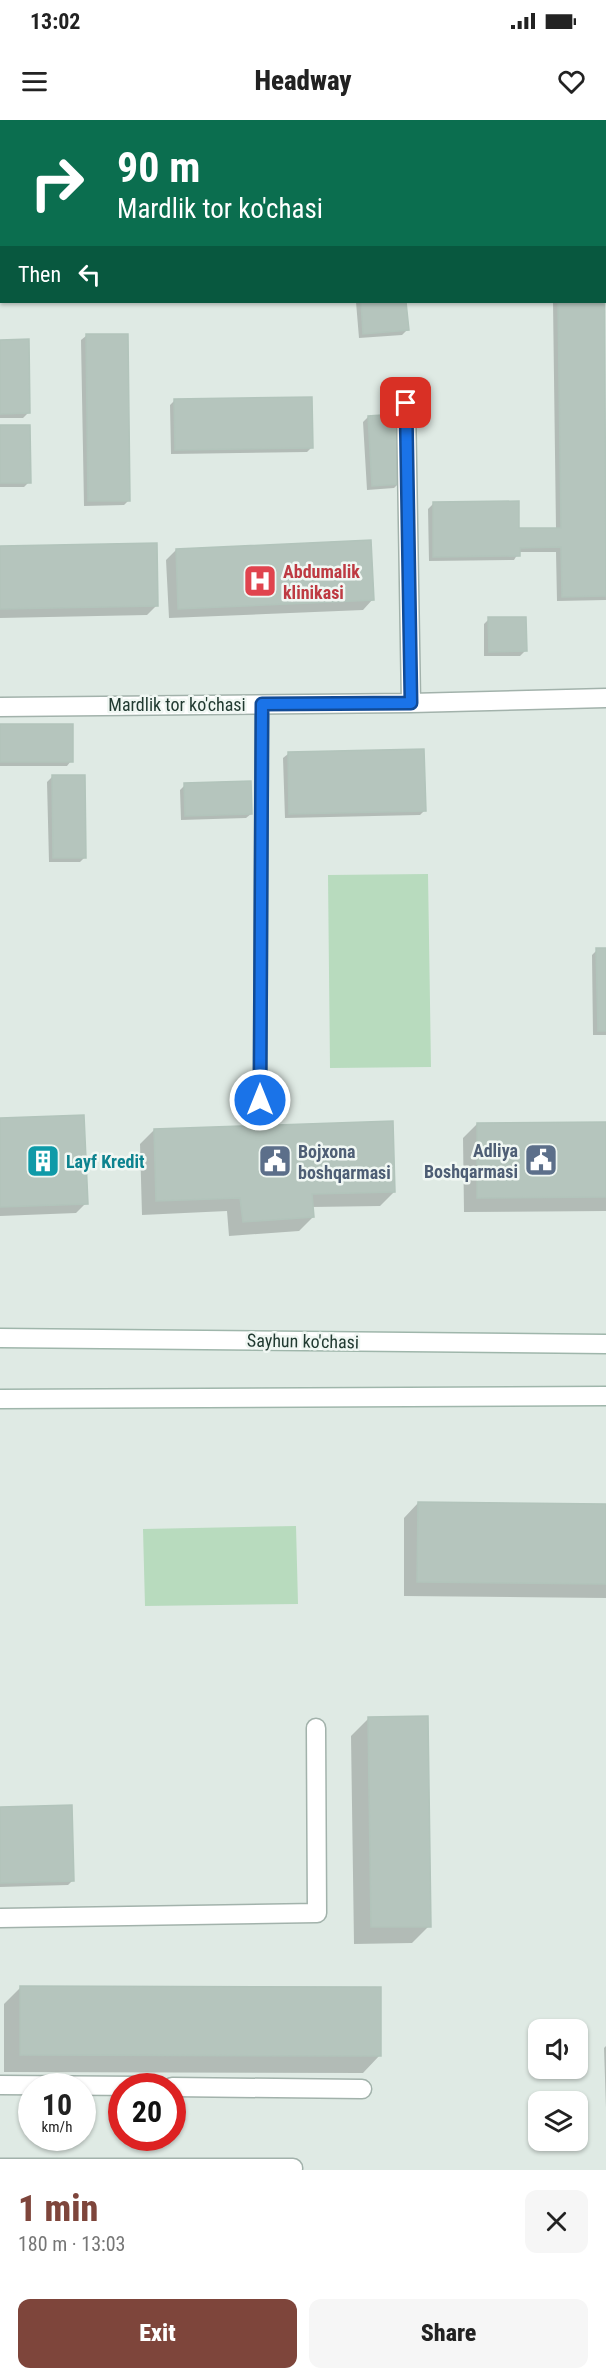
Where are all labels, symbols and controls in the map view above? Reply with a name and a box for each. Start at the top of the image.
text: 13:02 [30,9,81,34]
icon: menu [18,65,51,98]
text: Headway [254,65,352,97]
icon: heart [555,65,588,98]
text: 90 m [117,143,200,192]
icon: right [18,144,96,222]
text: Mardlik tor ko'chasi [117,193,323,225]
icon: left [73,258,106,291]
text: Then [18,262,61,287]
pin [380,377,431,428]
icon: arrive [389,386,422,419]
place label: Abdumalik klinikasi [283,561,360,603]
hospital icon: Abdumalik klinikasi [242,563,278,599]
street label: Mardlik tor ko'chasi [108,694,246,715]
position arrow [228,1068,292,1132]
place label: Adliya Boshqarmasi [424,1140,518,1182]
place label: Bojxona boshqarmasi [298,1141,391,1183]
public building icon: Adliya Boshqarmasi [523,1142,559,1178]
building icon: Layf Kredit [25,1143,61,1179]
public building icon: Bojxona boshqarmasi [257,1143,293,1179]
place label: Layf Kredit [66,1151,145,1172]
street label: Sayhun ko'chasi [247,1330,359,1352]
map controls [528,2019,588,2151]
button: sound [528,2019,588,2079]
speed limit sign: 20 [108,2073,186,2151]
text: 10 [42,2087,72,2122]
button: layers [528,2091,588,2151]
text: km/h [42,2118,72,2136]
text: 1 min [18,2188,98,2230]
button: close [525,2190,588,2253]
text: 180 m · 13:03 [18,2232,125,2256]
button: Exit [18,2299,297,2368]
button: Share [309,2299,588,2368]

